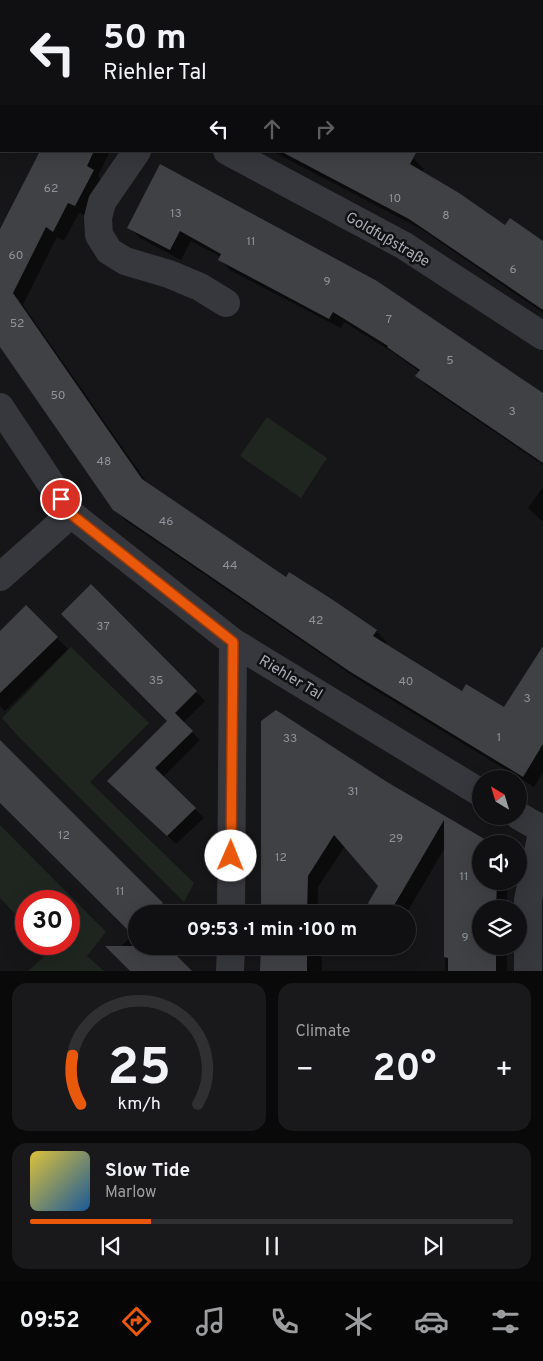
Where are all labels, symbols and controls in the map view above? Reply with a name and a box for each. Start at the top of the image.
text: 50 m [103,17,187,61]
icon: left [20,20,85,85]
text: Riehler Tal [103,60,207,87]
icon: left [205,115,233,143]
icon: ahead [258,115,286,143]
icon: right [311,115,339,143]
house number: 62 [44,181,58,197]
house number: 10 [389,191,401,207]
house number: 13 [170,206,182,222]
street label: Goldfußstraße [342,208,433,272]
house number: 8 [442,208,450,224]
house number: 11 [247,234,255,250]
house number: 60 [9,248,23,264]
house number: 6 [509,262,517,278]
house number: 9 [323,274,331,290]
house number: 7 [386,312,392,328]
house number: 52 [10,316,24,332]
house number: 5 [446,353,454,369]
house number: 50 [50,388,66,404]
house number: 3 [508,404,516,420]
house number: 48 [97,454,111,470]
pin [40,478,82,520]
icon: arrive [47,485,75,513]
house number: 46 [159,514,173,530]
house number: 44 [223,558,237,574]
house number: 42 [309,613,323,629]
house number: 37 [96,619,110,635]
street label: Riehler Tal [255,652,325,705]
house number: 35 [149,673,163,689]
house number: 40 [398,674,414,690]
house number: 3 [523,691,531,707]
house number: 1 [497,730,501,746]
house number: 33 [283,731,297,747]
north arrow [472,770,528,825]
map controls [472,770,527,955]
house number: 31 [347,784,359,800]
house number: 12 [58,828,70,844]
position arrow [204,829,256,881]
house number: 29 [389,831,403,847]
button: sound [472,835,527,890]
house number: 12 [275,850,287,866]
house number: 11 [460,869,468,885]
house number: 11 [116,884,124,900]
speed limit sign: 30 [15,890,80,955]
button: layers [472,900,527,955]
text: 09:53 · 1 min · 100 m [187,918,357,942]
house number: 9 [461,930,469,946]
text: Climate [296,1022,350,1042]
text: 25 [107,1037,171,1103]
text: 20° [372,1046,436,1095]
text: − [296,1053,314,1089]
text: + [495,1053,513,1089]
text: km/h [117,1093,160,1116]
text: Slow Tide [105,1159,190,1183]
text: Marlow [105,1183,157,1203]
icon: previous [97,1232,125,1260]
icon: pause [258,1232,286,1260]
icon: next [419,1232,447,1260]
icon: directions [119,1304,154,1339]
icon: music [193,1304,228,1339]
icon: phone [267,1304,302,1339]
icon: climate [341,1304,376,1339]
icon: car [414,1304,449,1339]
icon: filters [488,1304,523,1339]
text: 09:52 [19,1308,80,1335]

